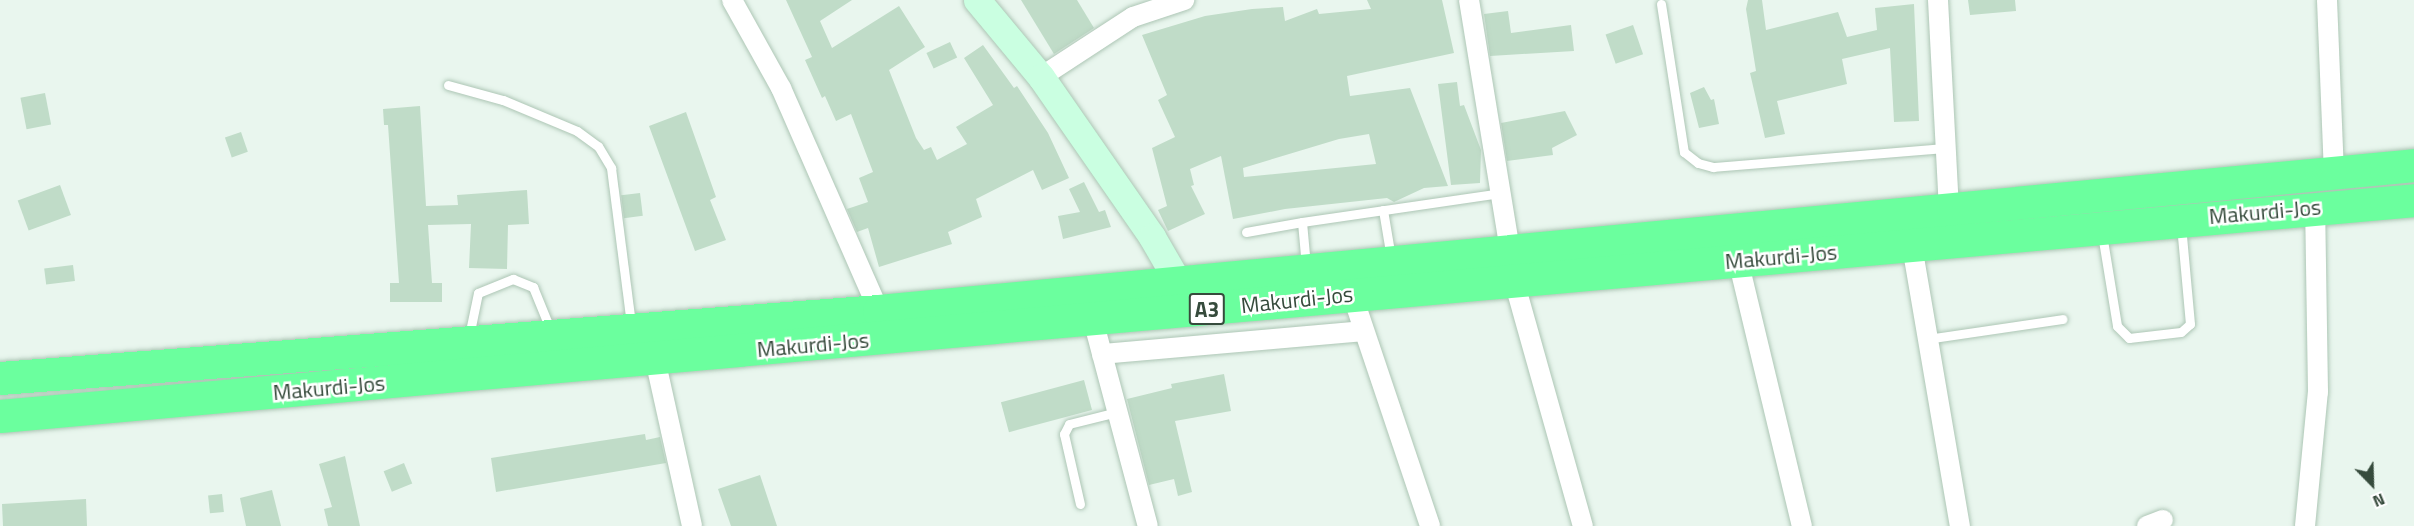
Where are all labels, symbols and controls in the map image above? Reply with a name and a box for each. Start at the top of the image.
street label: Makurdi-Jos [2208,194,2322,230]
street label: Makurdi-Jos [1724,239,1838,275]
street label: Makurdi-Jos [1240,281,1354,319]
road number: A3 [1188,291,1226,327]
street label: Makurdi-Jos [756,327,870,363]
street label: Makurdi-Jos [272,370,386,406]
north arrow [2342,454,2402,514]
text: N [2369,487,2389,514]

